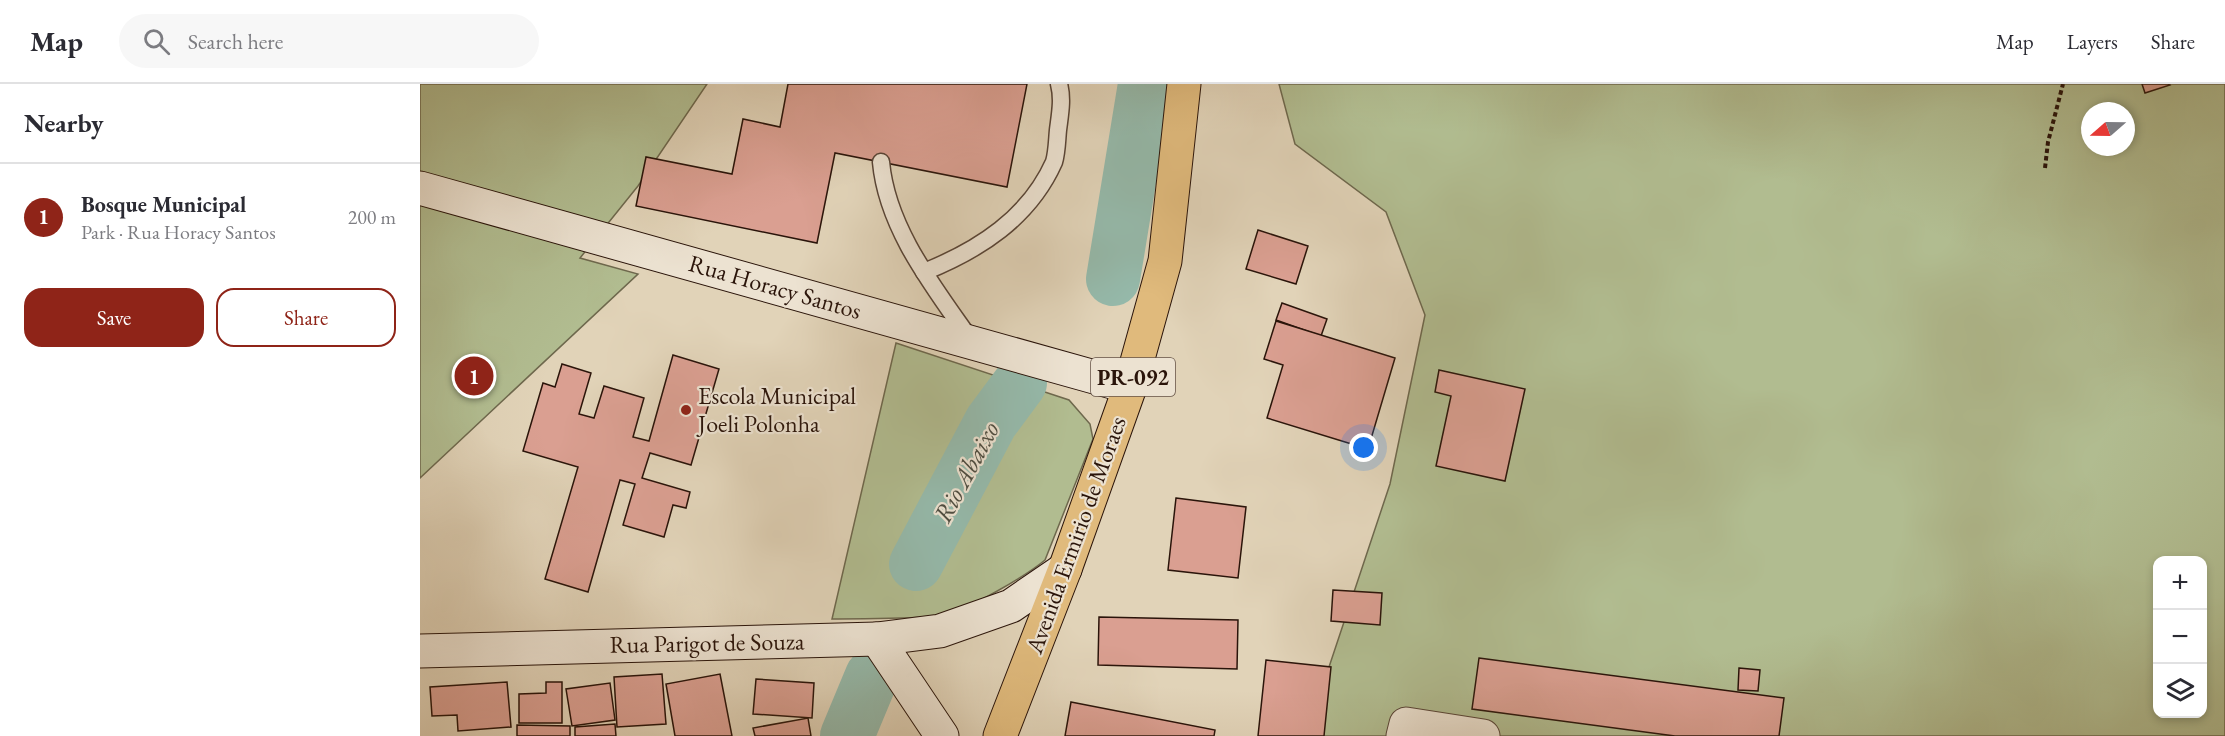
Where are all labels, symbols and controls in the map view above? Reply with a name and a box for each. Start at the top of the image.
search box [119,14,539,68]
text: Map [30,23,83,59]
icon: search [140,25,173,58]
text: Search here [188,27,283,56]
text: Map [1996,28,2034,55]
text: Layers [2067,28,2118,55]
text: Share [2151,28,2195,55]
north arrow [2081,102,2135,156]
text: Nearby [24,106,104,140]
text: Bosque Municipal [81,190,246,219]
text: 1 [38,204,49,230]
text: 200 m [348,204,396,230]
text: Park · Rua Horacy Santos [81,219,276,245]
street label: Rua Horacy Santos [685,247,865,326]
button: Save [24,288,204,347]
button: Share [216,288,396,347]
pin: 1 [454,354,494,398]
road number: PR-092 [1091,358,1175,396]
place label: Escola Municipal Joeli Polonha [696,380,856,439]
marker: Escola Municipal Joeli Polonha [679,403,693,417]
street label: Avenida Ermirio de Moraes [1018,412,1133,659]
water label: Rio Abaixo [925,415,1007,529]
your location [1349,433,1378,462]
map controls [2153,556,2207,718]
button: + [2153,556,2207,610]
button: − [2153,610,2207,664]
street label: Rua Parigot de Souza [609,625,805,660]
button: layers [2153,664,2207,718]

